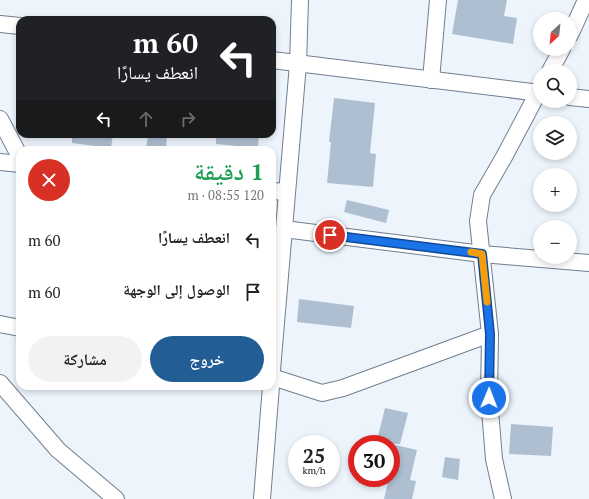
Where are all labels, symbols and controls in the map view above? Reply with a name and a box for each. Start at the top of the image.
north arrow [533,12,577,56]
map controls [533,12,577,264]
text: 60 m [133,24,198,61]
icon: left [212,32,264,84]
text: انعطف يسارًا [117,60,198,84]
button: search [533,64,577,108]
icon: left [93,108,115,130]
icon: ahead [135,108,157,130]
icon: right [177,108,199,130]
button: layers [533,116,577,160]
text: 1 دقيقة [194,155,264,187]
button: close [28,159,70,201]
button: + [533,168,577,212]
text: 120 m · 08:55 [187,186,264,204]
pin [313,218,347,252]
button: − [533,220,577,264]
icon: arrive [319,224,341,246]
text: انعطف يسارًا [158,227,230,247]
icon: left [242,229,264,251]
text: 60 m [28,230,61,250]
text: الوصول إلى الوجهة [123,279,230,299]
icon: arrive [242,281,264,303]
text: 60 m [28,282,61,302]
button: مشاركة [28,336,142,382]
button: خروج [150,336,264,382]
position arrow [468,377,510,419]
speed limit sign: 30 [348,435,400,487]
text: 25 [303,442,325,469]
text: km/h [302,464,326,477]

